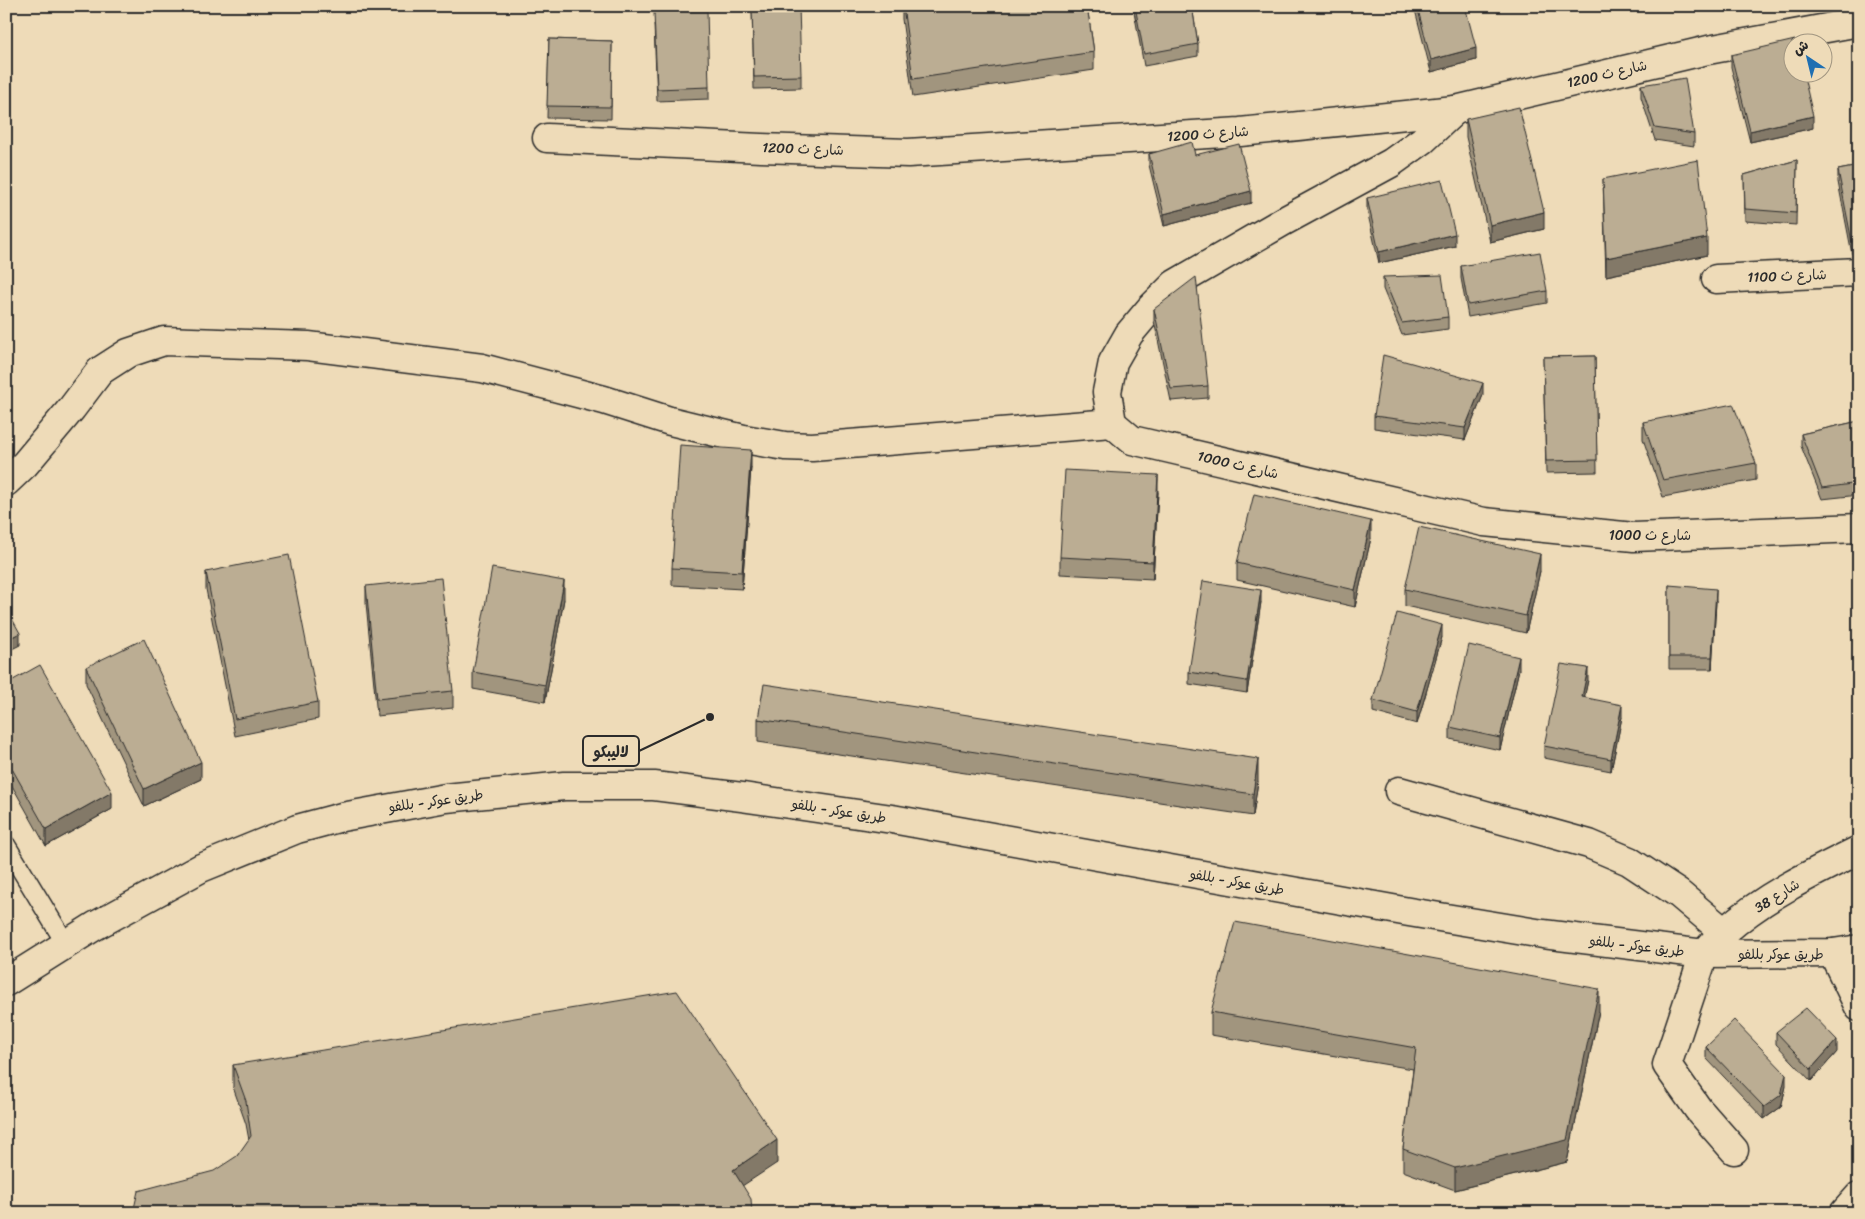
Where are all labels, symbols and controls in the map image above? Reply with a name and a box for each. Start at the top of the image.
north arrow [1782,32,1832,82]
text: ش [1787,33,1814,62]
street label: شارع ث 1200 [1564,53,1650,95]
street label: شارع ث 1200 [1166,119,1250,149]
street label: شارع ث 1200 [762,135,844,163]
street label: شارع ث 1100 [1747,262,1827,290]
street label: شارع ث 1000 [1195,444,1281,486]
street label: شارع ث 1000 [1609,523,1691,548]
callout: لاليبكو [583,736,639,766]
text: لاليبكو [592,739,629,765]
street label: طريق عوكر - بللفو [386,782,485,820]
street label: طريق عوكر - بللفو [789,791,888,831]
street label: طريق عوكر - بللفو [1187,861,1286,903]
street label: شارع 38 [1749,872,1805,920]
street label: طريق عوكر - بللفو [1587,928,1686,964]
street label: طريق عوكر بللفو [1737,942,1824,967]

